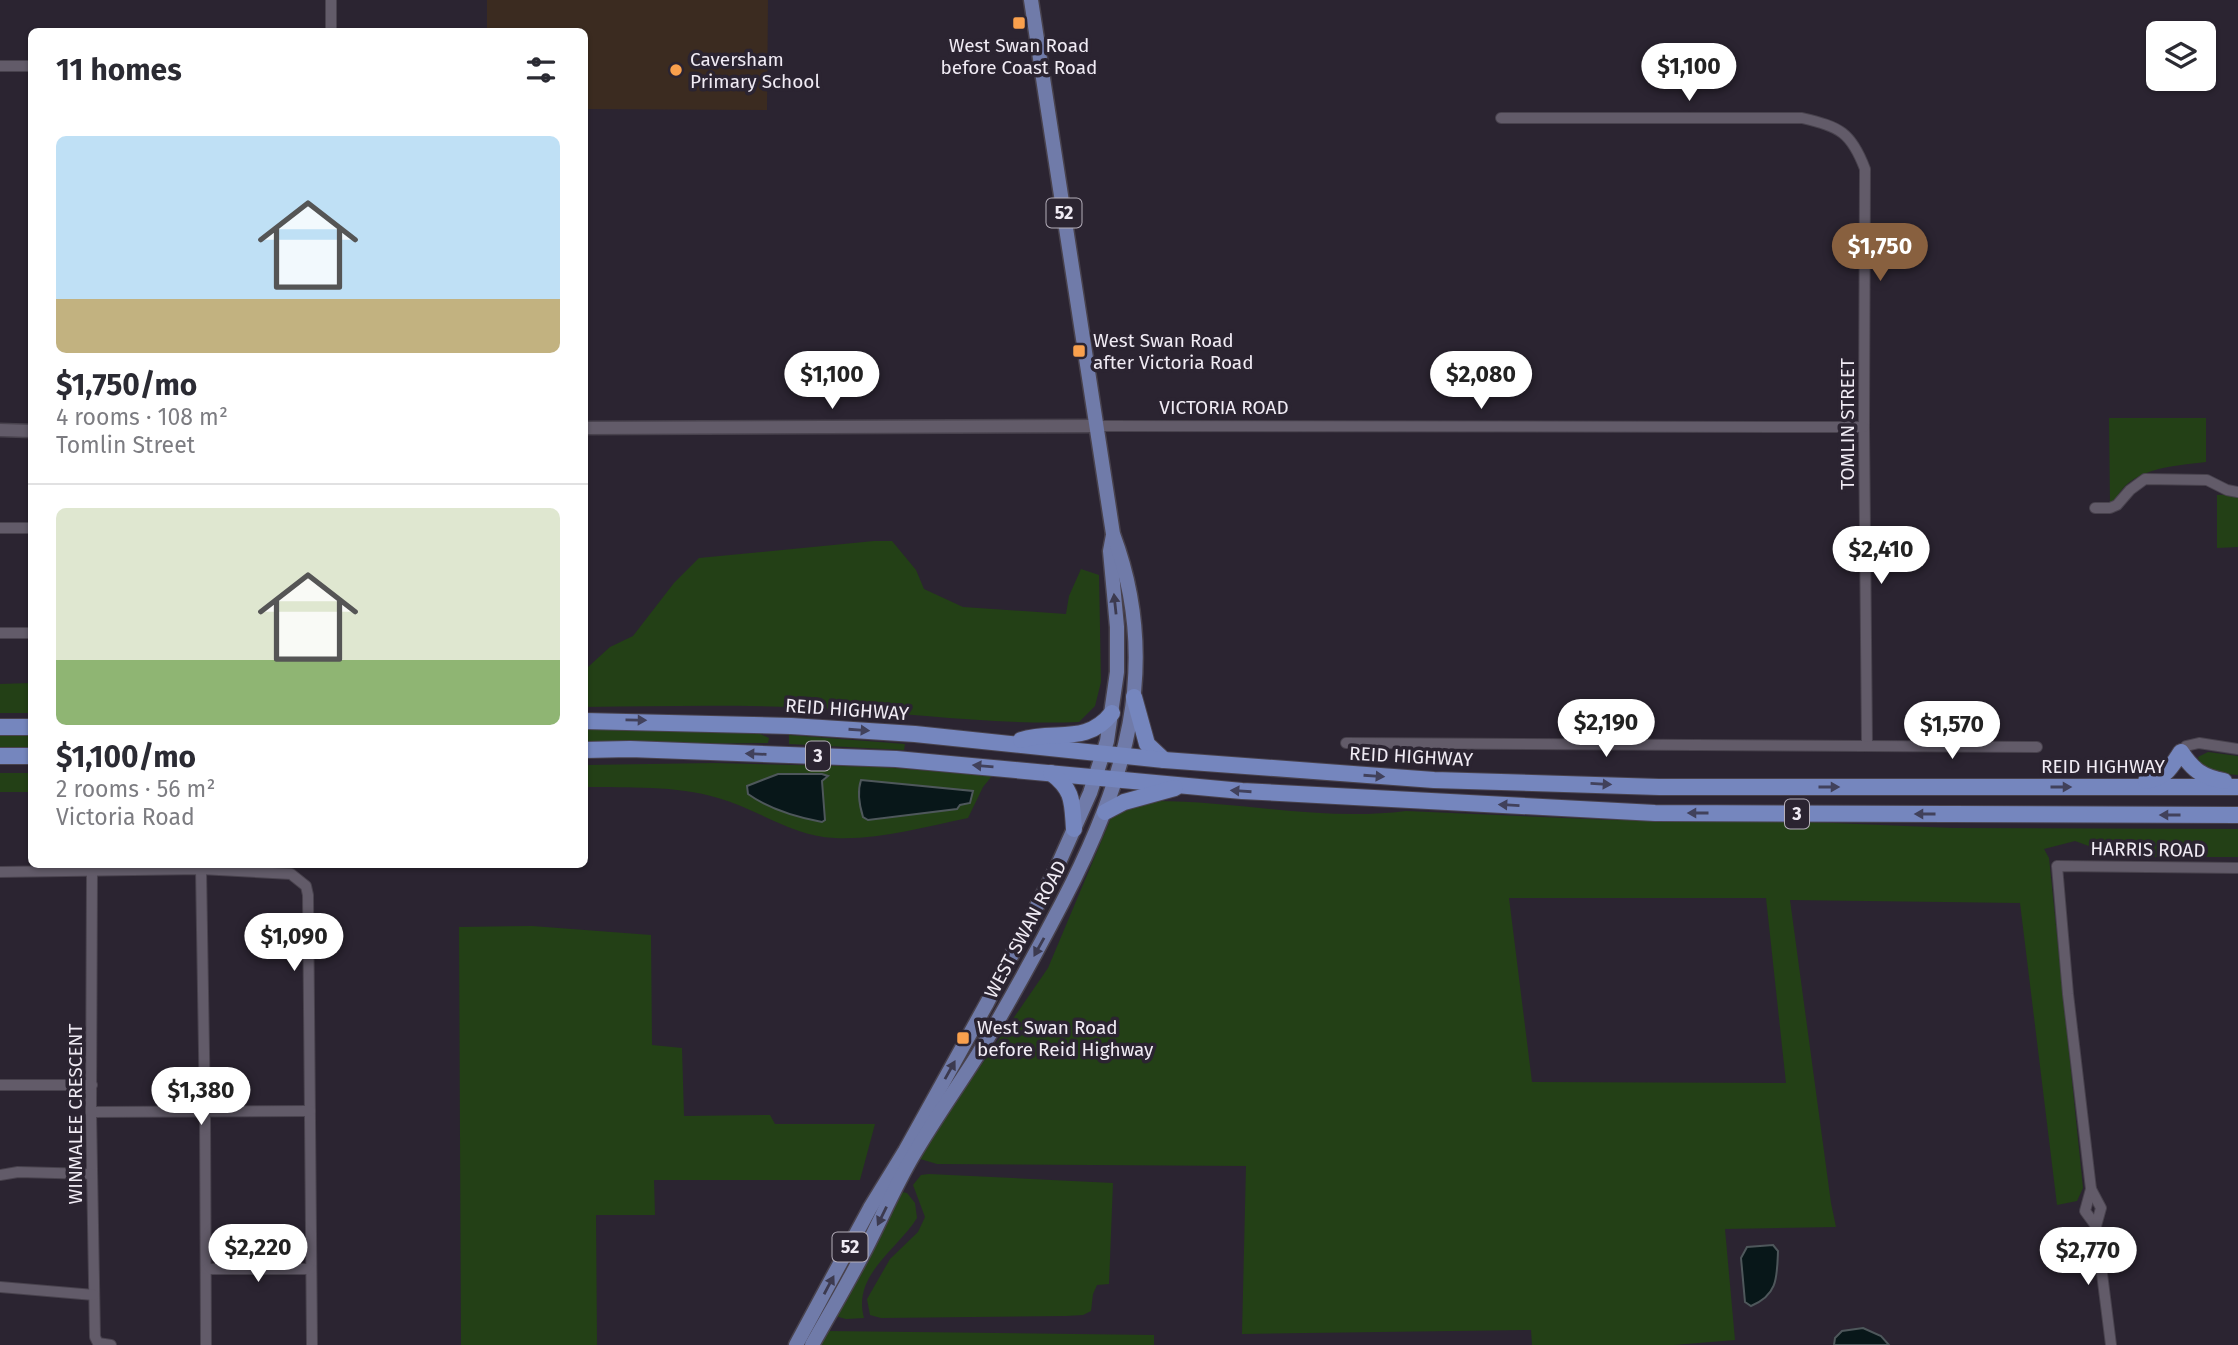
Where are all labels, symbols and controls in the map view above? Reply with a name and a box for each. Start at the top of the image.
marker: West Swan Road before Coast Road [1011,15,1027,31]
map controls [2146,21,2216,91]
button: layers [2146,21,2216,91]
place label: West Swan Road before Coast Road [941,34,1097,79]
pin: $1,100 [1632,43,1746,103]
place label: Caversham Primary School [690,48,820,93]
icon: filters [522,51,560,89]
text: 11 homes [56,52,182,88]
text: $1,100 [1657,52,1721,80]
marker: Caversham Primary School [668,62,684,78]
icon: home [245,182,371,308]
road number: 52 [1046,198,1082,228]
pin: $1,750 [1823,224,1937,283]
text: $1,750 [1848,232,1912,260]
place label: West Swan Road after Victoria Road [1093,329,1254,374]
marker: West Swan Road after Victoria Road [1071,343,1087,359]
pin: $1,100 [775,352,889,411]
pin: $2,080 [1424,352,1538,411]
street label: TOMLIN STREET [1836,358,1859,490]
text: $1,100 [800,360,864,388]
text: $2,080 [1446,360,1516,388]
text: $1,750/mo [56,367,197,403]
street label: VICTORIA ROAD [1159,396,1289,419]
text: 4 rooms · 108 m² [56,403,228,431]
text: Tomlin Street [56,431,195,459]
pin: $2,410 [1824,526,1938,586]
text: $2,410 [1849,535,1913,563]
icon: home [245,554,371,680]
one-way arrow [1110,593,1121,615]
street label: REID HIGHWAY [784,694,910,725]
pin: $2,190 [1549,700,1663,759]
pin: $1,570 [1895,702,2009,761]
text: $2,190 [1574,708,1638,736]
text: $1,570 [1920,710,1984,738]
one-way arrow [625,715,647,726]
one-way arrow [849,725,871,736]
text: $1,100/mo [56,739,196,775]
road number: 3 [806,742,830,770]
street label: REID HIGHWAY [1348,742,1474,771]
one-way arrow [745,748,767,759]
street label: REID HIGHWAY [2041,755,2166,778]
one-way arrow [972,760,994,771]
one-way arrow [1363,771,1385,782]
text: 2 rooms · 56 m² [56,775,215,803]
one-way arrow [1591,778,1613,789]
one-way arrow [1818,781,1840,793]
one-way arrow [2051,781,2073,793]
one-way arrow [1230,785,1252,796]
one-way arrow [1497,799,1519,810]
road number: 3 [1785,800,1809,828]
text: Victoria Road [56,803,195,831]
one-way arrow [1686,807,1708,819]
one-way arrow [1914,808,1936,820]
one-way arrow [2159,809,2181,821]
street label: HARRIS ROAD [2090,837,2206,862]
street label: WEST SWAN ROAD [979,856,1071,1002]
pin: $1,090 [237,914,351,973]
text: $1,090 [260,922,328,950]
one-way arrow [1033,937,1045,956]
place label: West Swan Road before Reid Highway [977,1016,1154,1061]
street label: WINMALEE CRESCENT [64,1023,87,1204]
marker: West Swan Road before Reid Highway [955,1030,971,1046]
one-way arrow [944,1060,956,1080]
pin: $1,380 [144,1068,258,1127]
text: $1,380 [167,1076,235,1104]
one-way arrow [876,1206,888,1226]
pin: $2,220 [201,1224,315,1284]
pin: $2,770 [2031,1228,2145,1287]
road number: 52 [832,1232,868,1262]
text: $2,220 [224,1233,292,1261]
text: $2,770 [2056,1236,2120,1264]
one-way arrow [823,1275,835,1295]

